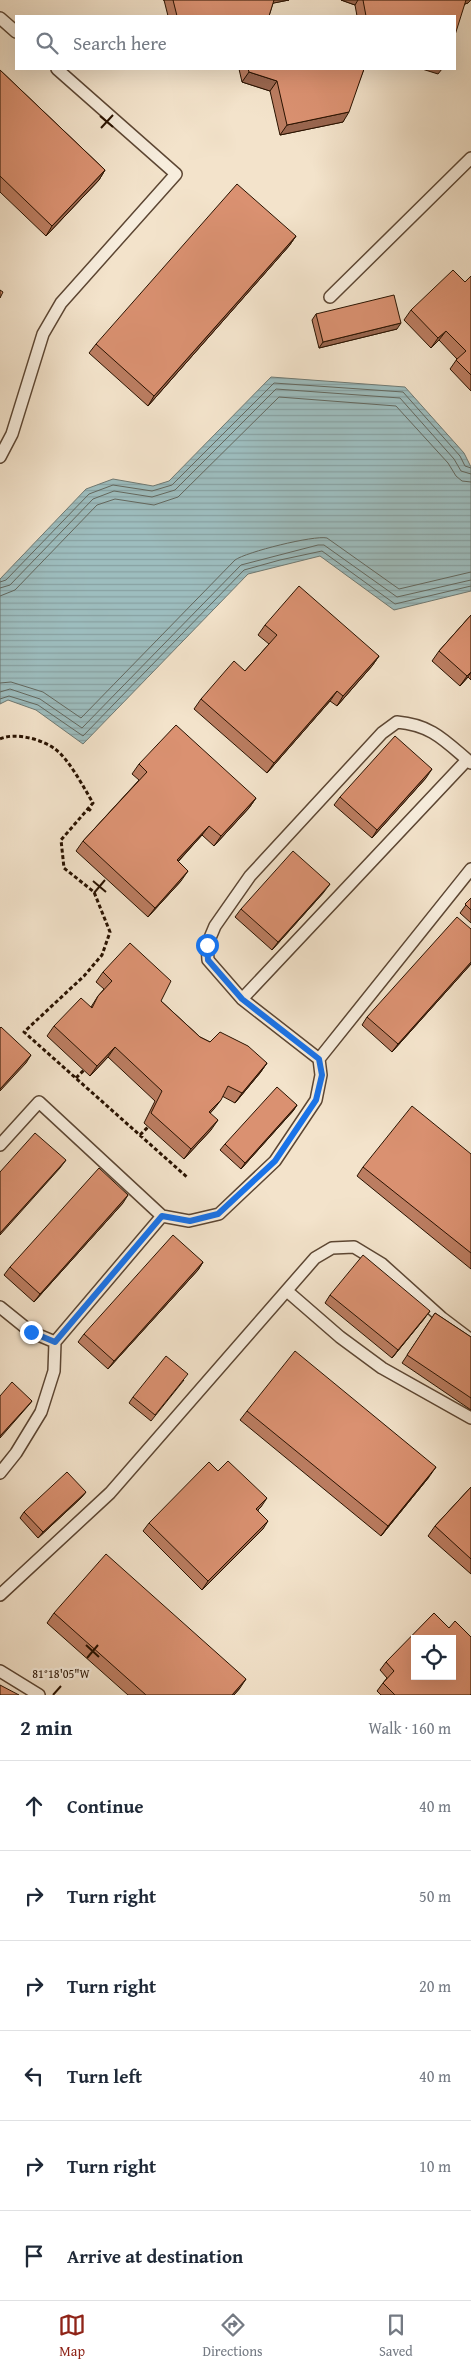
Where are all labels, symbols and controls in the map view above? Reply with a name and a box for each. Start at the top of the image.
search box [15,15,456,70]
icon: search [33,29,61,57]
text: Search here [73,29,167,57]
route start [196,934,219,957]
route end [20,1321,43,1344]
map controls [411,1635,456,1680]
button: locate [411,1635,456,1680]
text: 81°18'05"W [32,1665,91,1682]
text: 2 min [20,1712,72,1743]
text: Walk · 160 m [368,1716,451,1740]
icon: ahead [20,1792,48,1820]
text: Continue [67,1792,144,1820]
text: 40 m [419,1794,451,1818]
icon: right [20,1882,48,1910]
text: Turn right [67,1882,156,1910]
text: 50 m [419,1884,451,1908]
icon: right [20,1972,48,2000]
text: Turn right [67,1972,156,2000]
text: 20 m [419,1974,451,1998]
icon: left [20,2062,48,2090]
text: Turn left [67,2062,142,2090]
text: 40 m [419,2064,451,2088]
icon: right [20,2152,48,2180]
text: Turn right [67,2152,156,2180]
text: 10 m [419,2154,451,2178]
icon: arrive [20,2242,48,2270]
text: Arrive at destination [67,2242,243,2270]
tab: Map [58,2311,86,2361]
tab: Directions [202,2311,263,2361]
tab: Saved [379,2311,413,2361]

